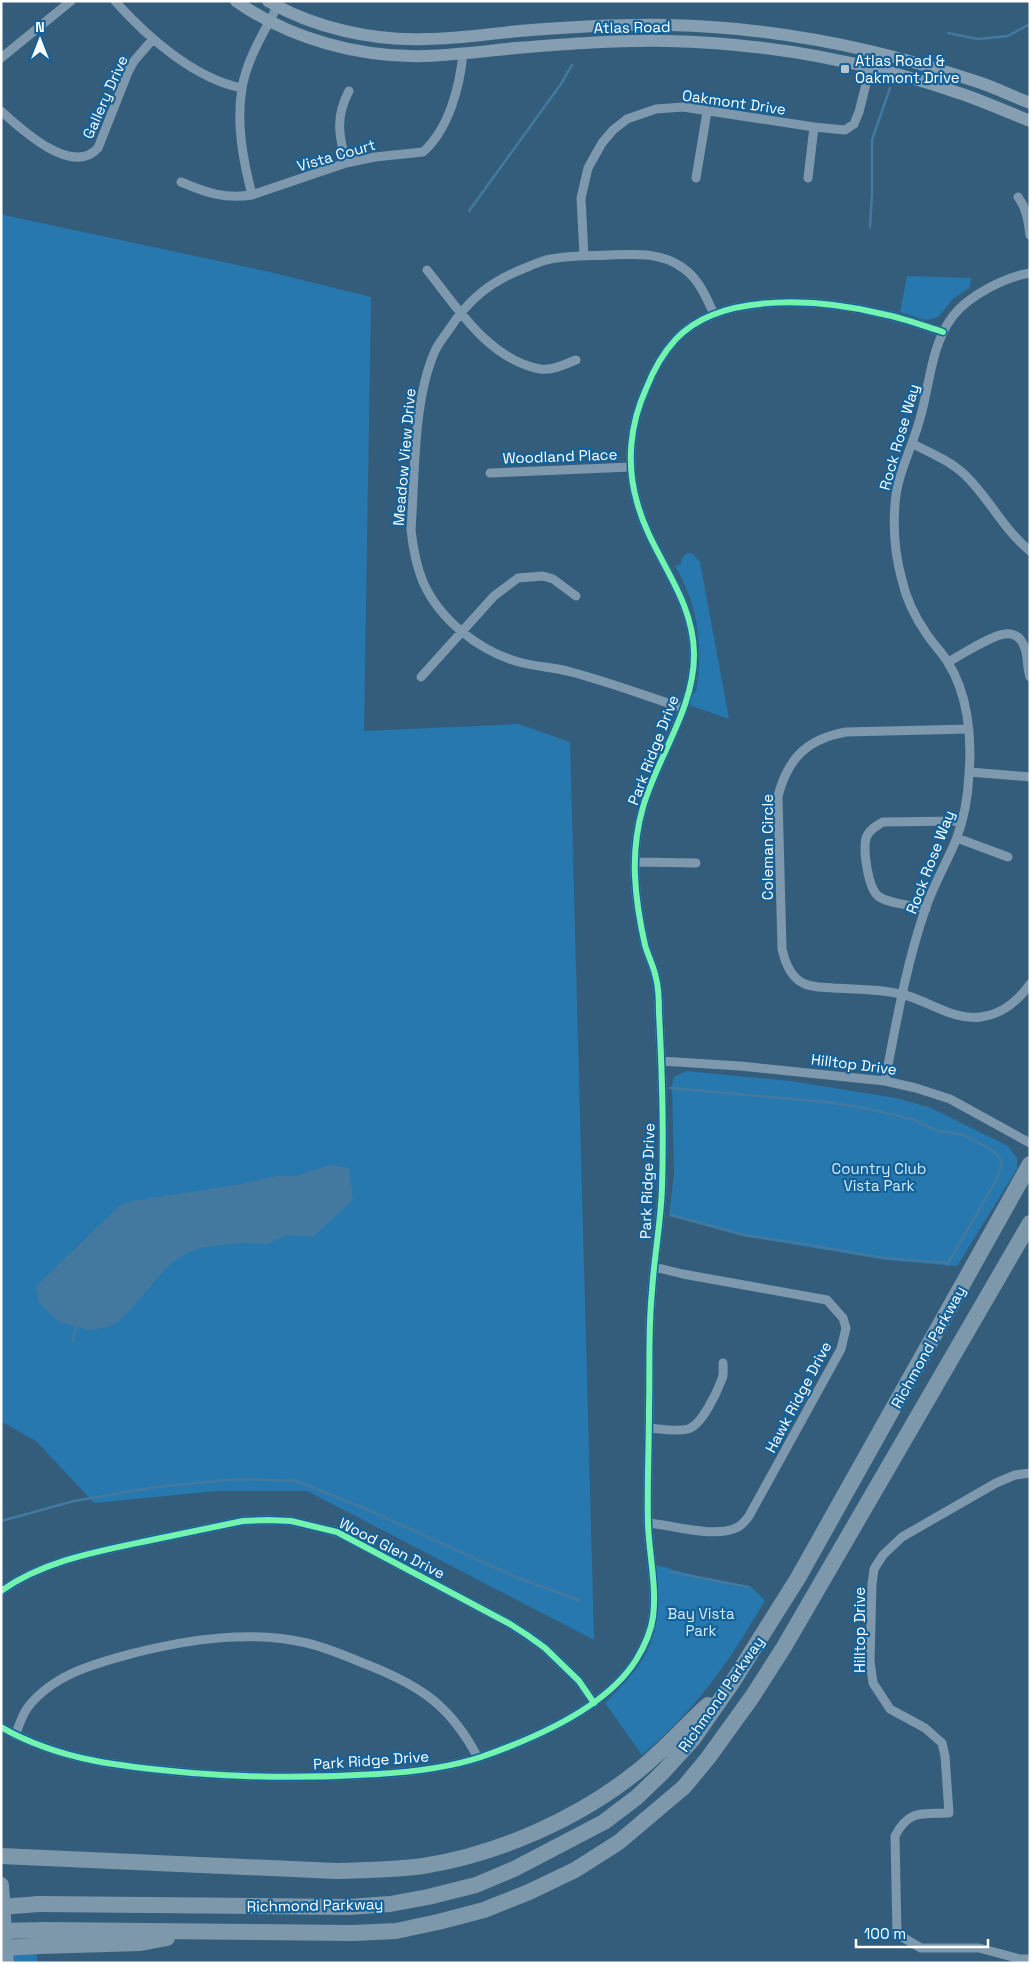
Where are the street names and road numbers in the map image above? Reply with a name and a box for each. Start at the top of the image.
street label: Atlas Road [593,17,671,37]
street label: Gallery Drive [78,52,132,142]
street label: Oakmont Drive [681,85,787,119]
street label: Vista Court [295,135,377,175]
street label: Rock Rose Way [875,382,923,492]
street label: Meadow View Drive [389,387,419,527]
street label: Woodland Place [502,444,618,468]
street label: Park Ridge Drive [623,692,683,808]
street label: Coleman Circle [758,794,777,900]
street label: Rock Rose Way [902,807,958,917]
street label: Hilltop Drive [810,1049,898,1079]
street label: Park Ridge Drive [635,1123,659,1239]
street label: Richmond Parkway [887,1283,969,1411]
street label: Hawk Ridge Drive [761,1338,835,1456]
street label: Wood Glen Drive [336,1513,448,1583]
street label: Hilltop Drive [850,1587,869,1673]
street label: Richmond Parkway [674,1632,768,1756]
street label: Park Ridge Drive [312,1746,430,1774]
street label: Richmond Parkway [246,1894,384,1916]

